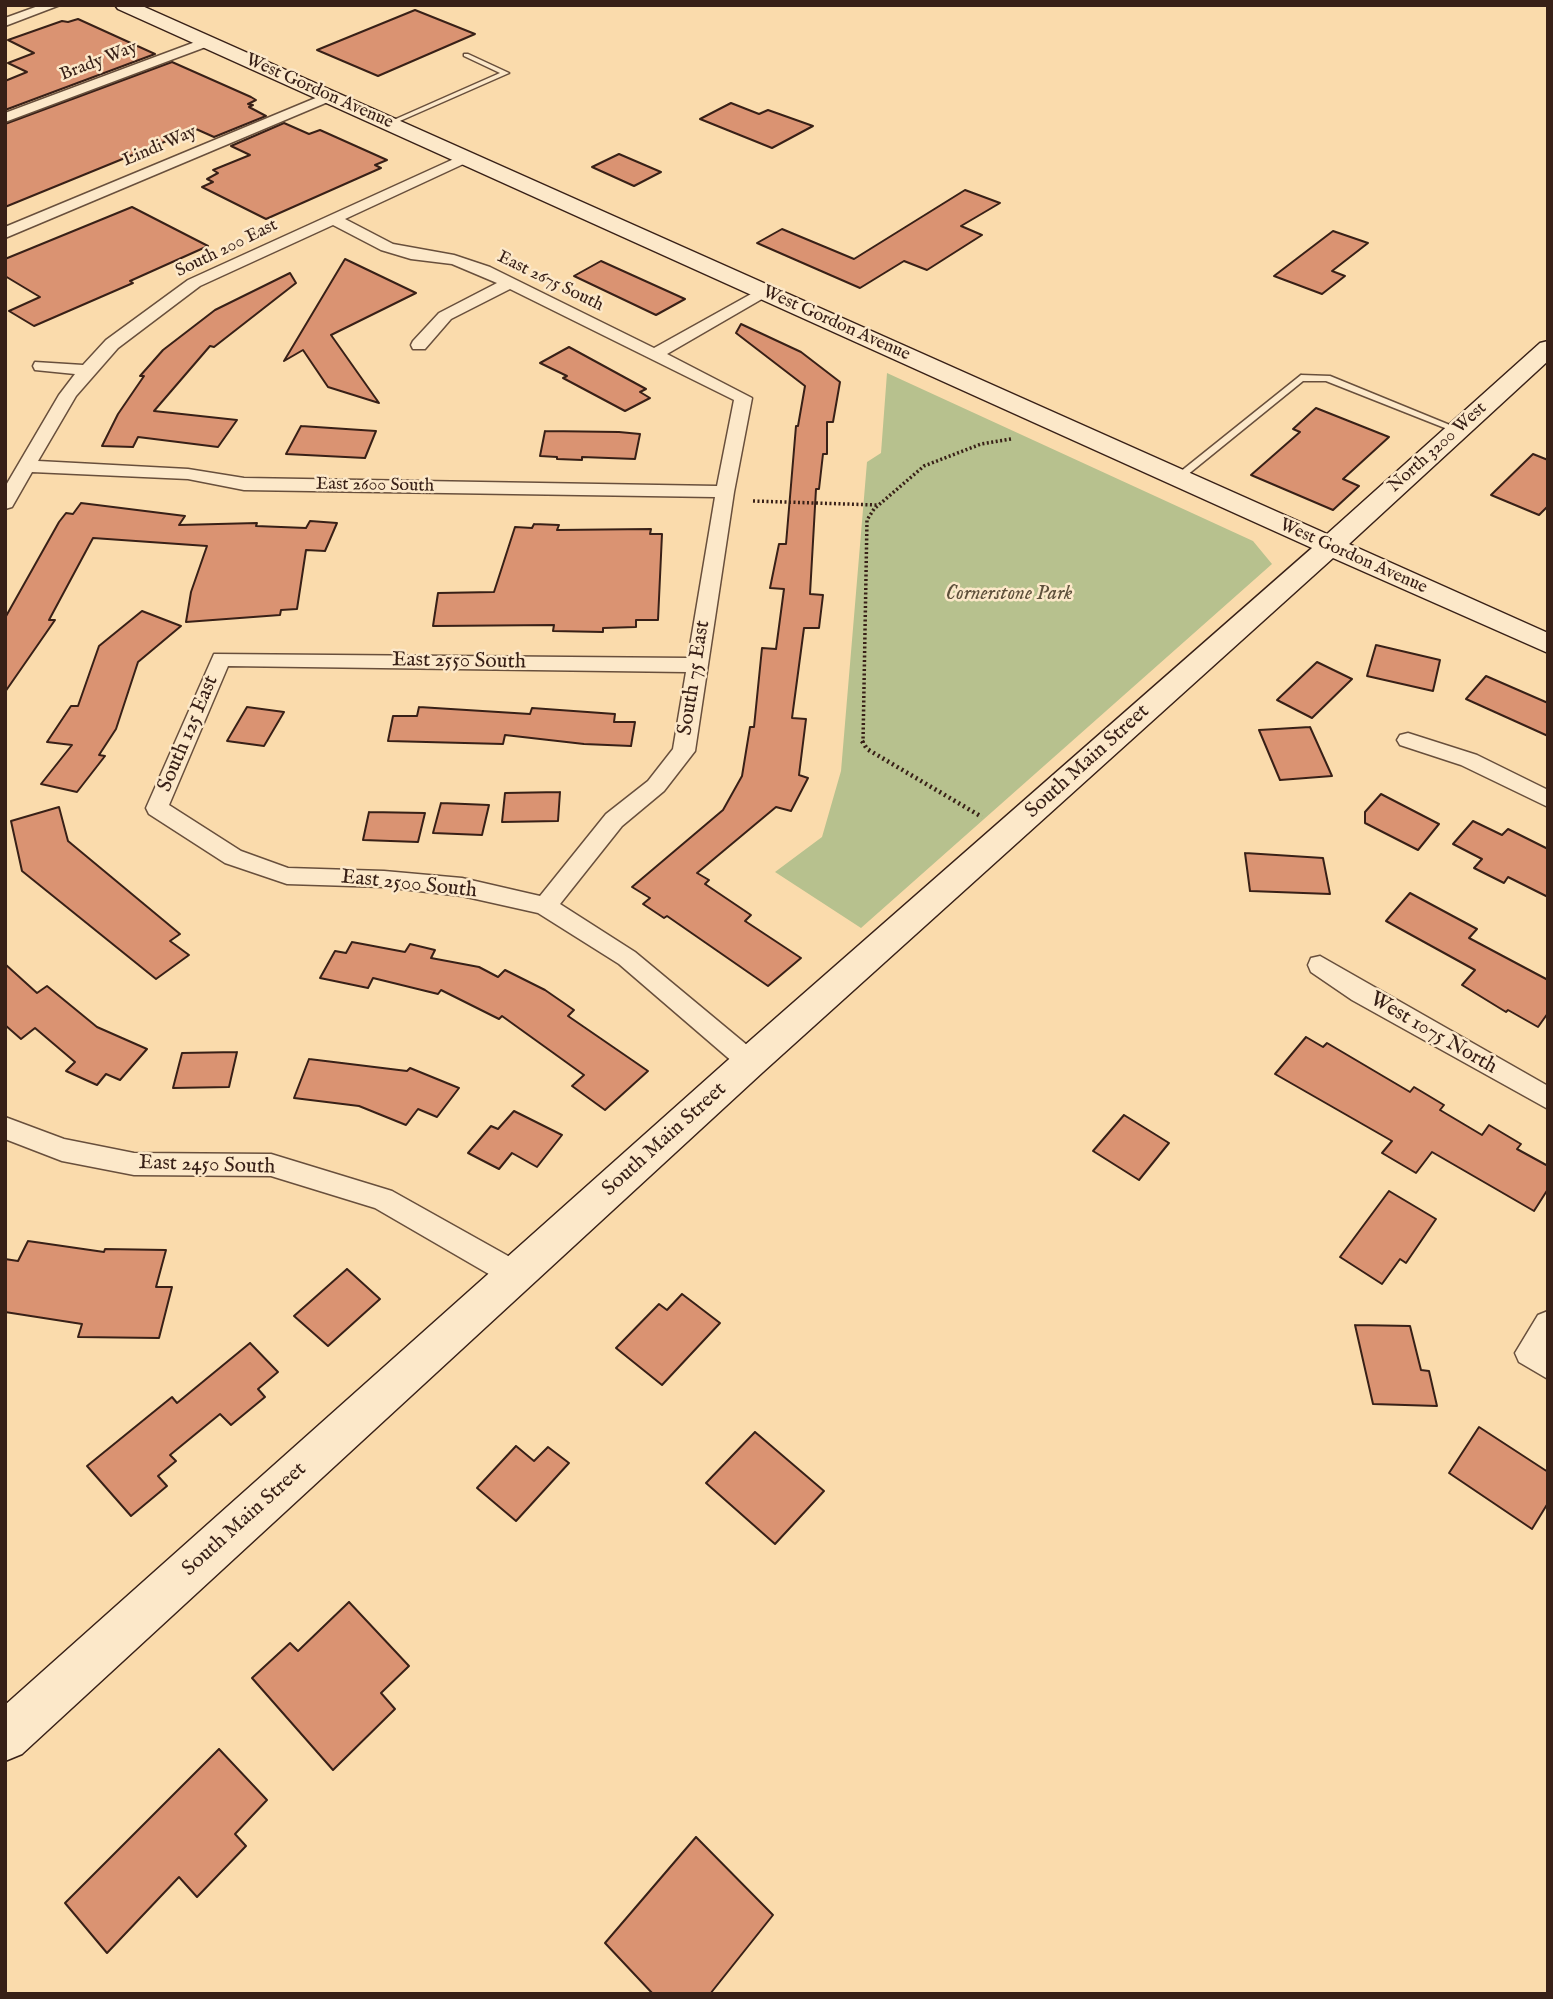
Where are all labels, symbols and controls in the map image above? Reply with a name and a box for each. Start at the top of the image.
street label: Brady Way [57,37,141,87]
street label: West Gordon Avenue [242,50,396,134]
street label: Lindi Way [120,122,200,172]
street label: South 200 East [173,215,281,283]
street label: East 2675 South [493,247,607,317]
street label: West Gordon Avenue [759,282,913,366]
street label: North 3200 West [1384,398,1492,498]
street label: East 2600 South [316,474,434,498]
street label: West Gordon Avenue [1276,515,1430,599]
park label: Cornerstone Park [945,582,1073,608]
street label: South 75 East [673,619,717,737]
street label: East 2550 South [392,648,526,676]
street label: South 125 East [153,672,225,796]
street label: South Main Street [1021,700,1155,824]
street label: East 2500 South [340,865,478,905]
street label: West 1075 North [1365,987,1501,1081]
street label: South Main Street [598,1078,732,1202]
street label: East 2450 South [138,1151,276,1181]
street label: South Main Street [178,1458,312,1582]

